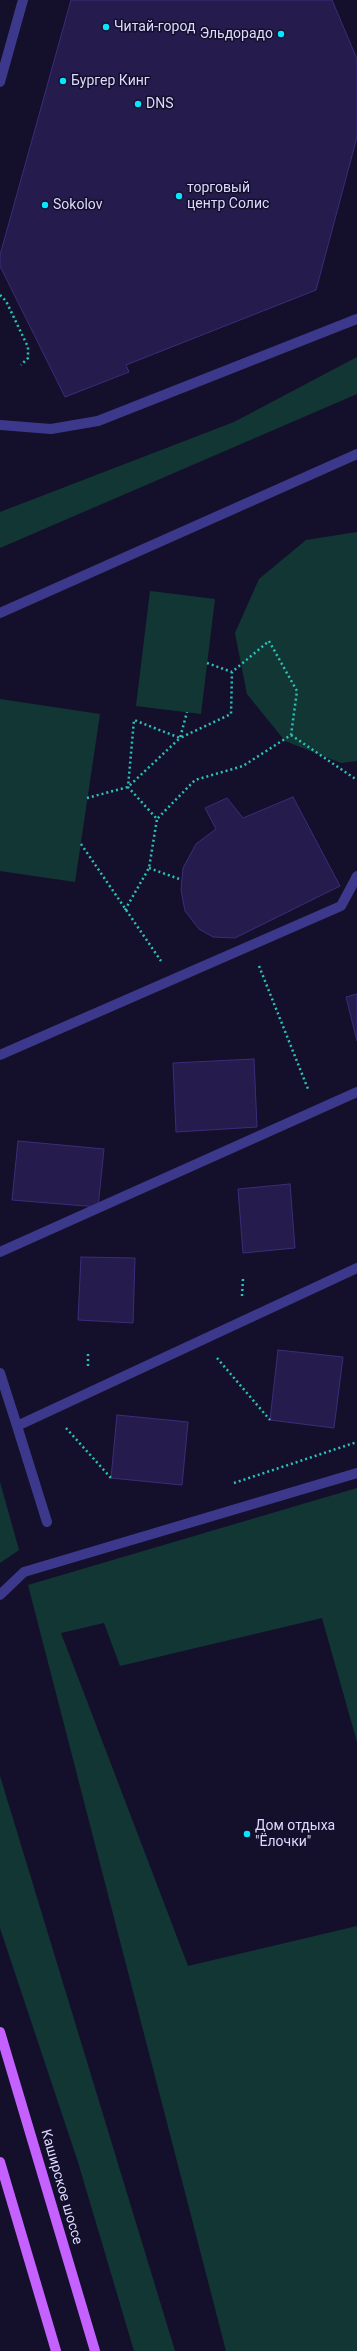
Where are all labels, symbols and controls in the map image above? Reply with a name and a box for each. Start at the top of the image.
place label: Читай-город [114,19,195,35]
marker: Читай-город [101,22,111,32]
place label: Эльдорадо [200,26,273,42]
marker: Эльдорадо [276,29,286,39]
place label: Бургер Кинг [71,73,150,89]
marker: Бургер Кинг [58,76,68,86]
place label: DNS [146,96,173,112]
marker: DNS [133,99,143,109]
place label: торговый центр Солис [187,180,269,212]
marker: торговый центр Солис [174,191,184,201]
place label: Sokolov [53,197,102,213]
marker: Sokolov [40,200,50,210]
place label: Дом отдыха "Ёлочки" [255,1818,335,1850]
marker: Дом отдыха "Ёлочки" [242,1829,252,1839]
street label: Каширское шоссе [37,2128,85,2246]

